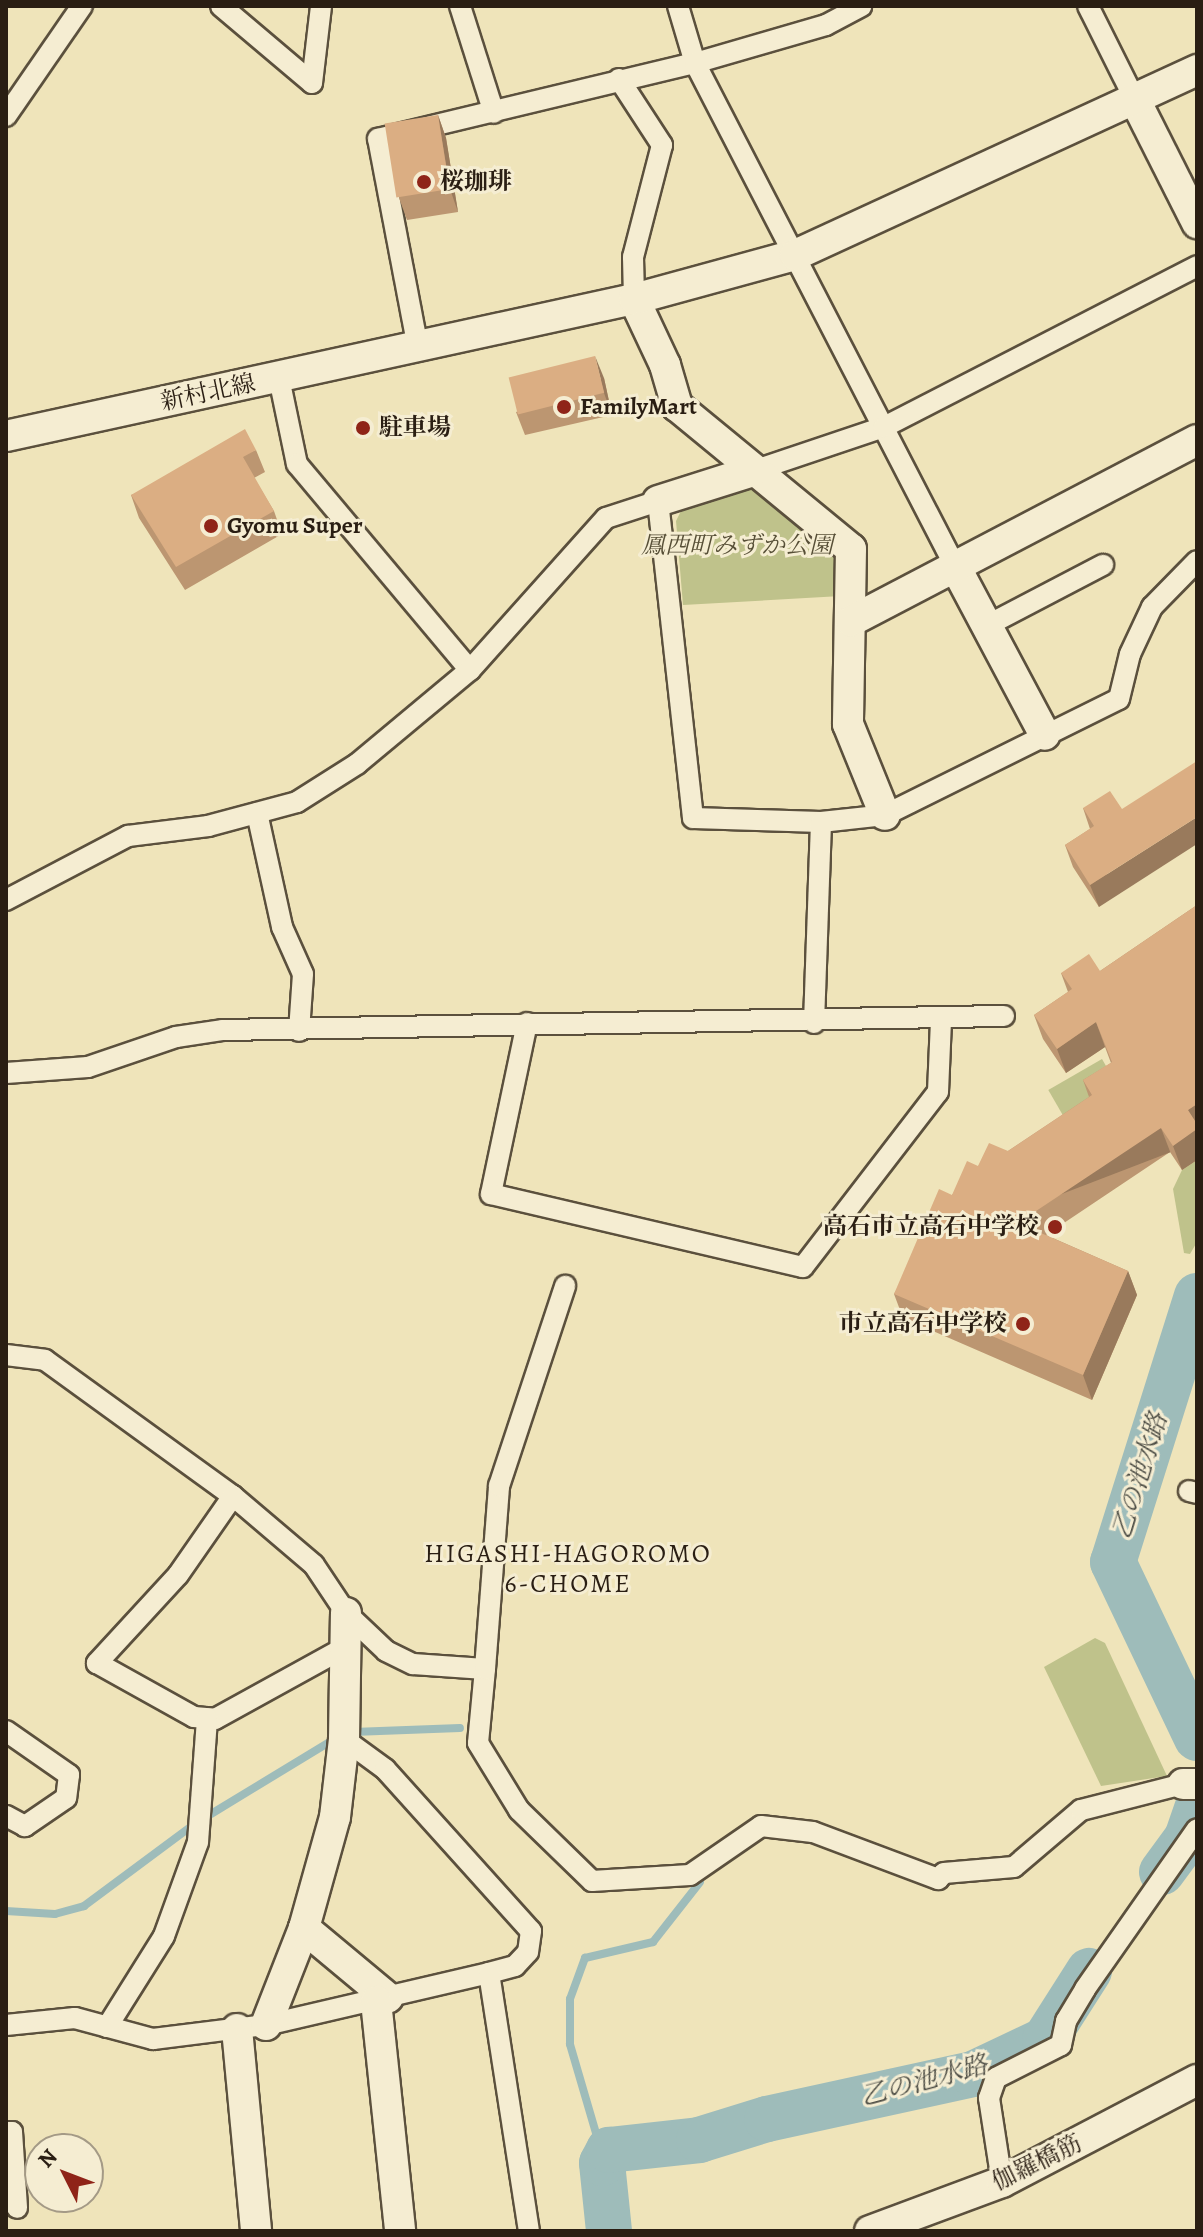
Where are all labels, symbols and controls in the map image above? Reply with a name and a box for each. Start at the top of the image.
place label: 桜珈琲 [440,168,512,196]
marker: 桜珈琲 [415,173,433,191]
street label: 新村北線 [158,369,258,417]
place label: FamilyMart [580,393,697,421]
marker: FamilyMart [555,398,573,416]
place label: 駐車場 [379,414,451,442]
marker: 駐車場 [354,419,372,437]
place label: Gyomu Super [227,512,363,540]
marker: Gyomu Super [202,517,220,535]
park label: 鳳西町みずか公園 [641,532,833,560]
place label: 高石市立高石中学校 [823,1213,1039,1241]
marker: 高石市立高石中学校 [1046,1218,1064,1236]
place label: 市立高石中学校 [839,1310,1007,1338]
marker: 市立高石中学校 [1014,1315,1032,1333]
water label: 乙の池水路 [1106,1409,1174,1543]
district label: HIGASHI-HAGOROMO 6-CHOME [424,1538,712,1600]
water label: 乙の池水路 [857,2049,991,2113]
street label: 伽羅橋筋 [988,2129,1086,2197]
north arrow [24,2133,104,2213]
text: N [31,2142,64,2174]

